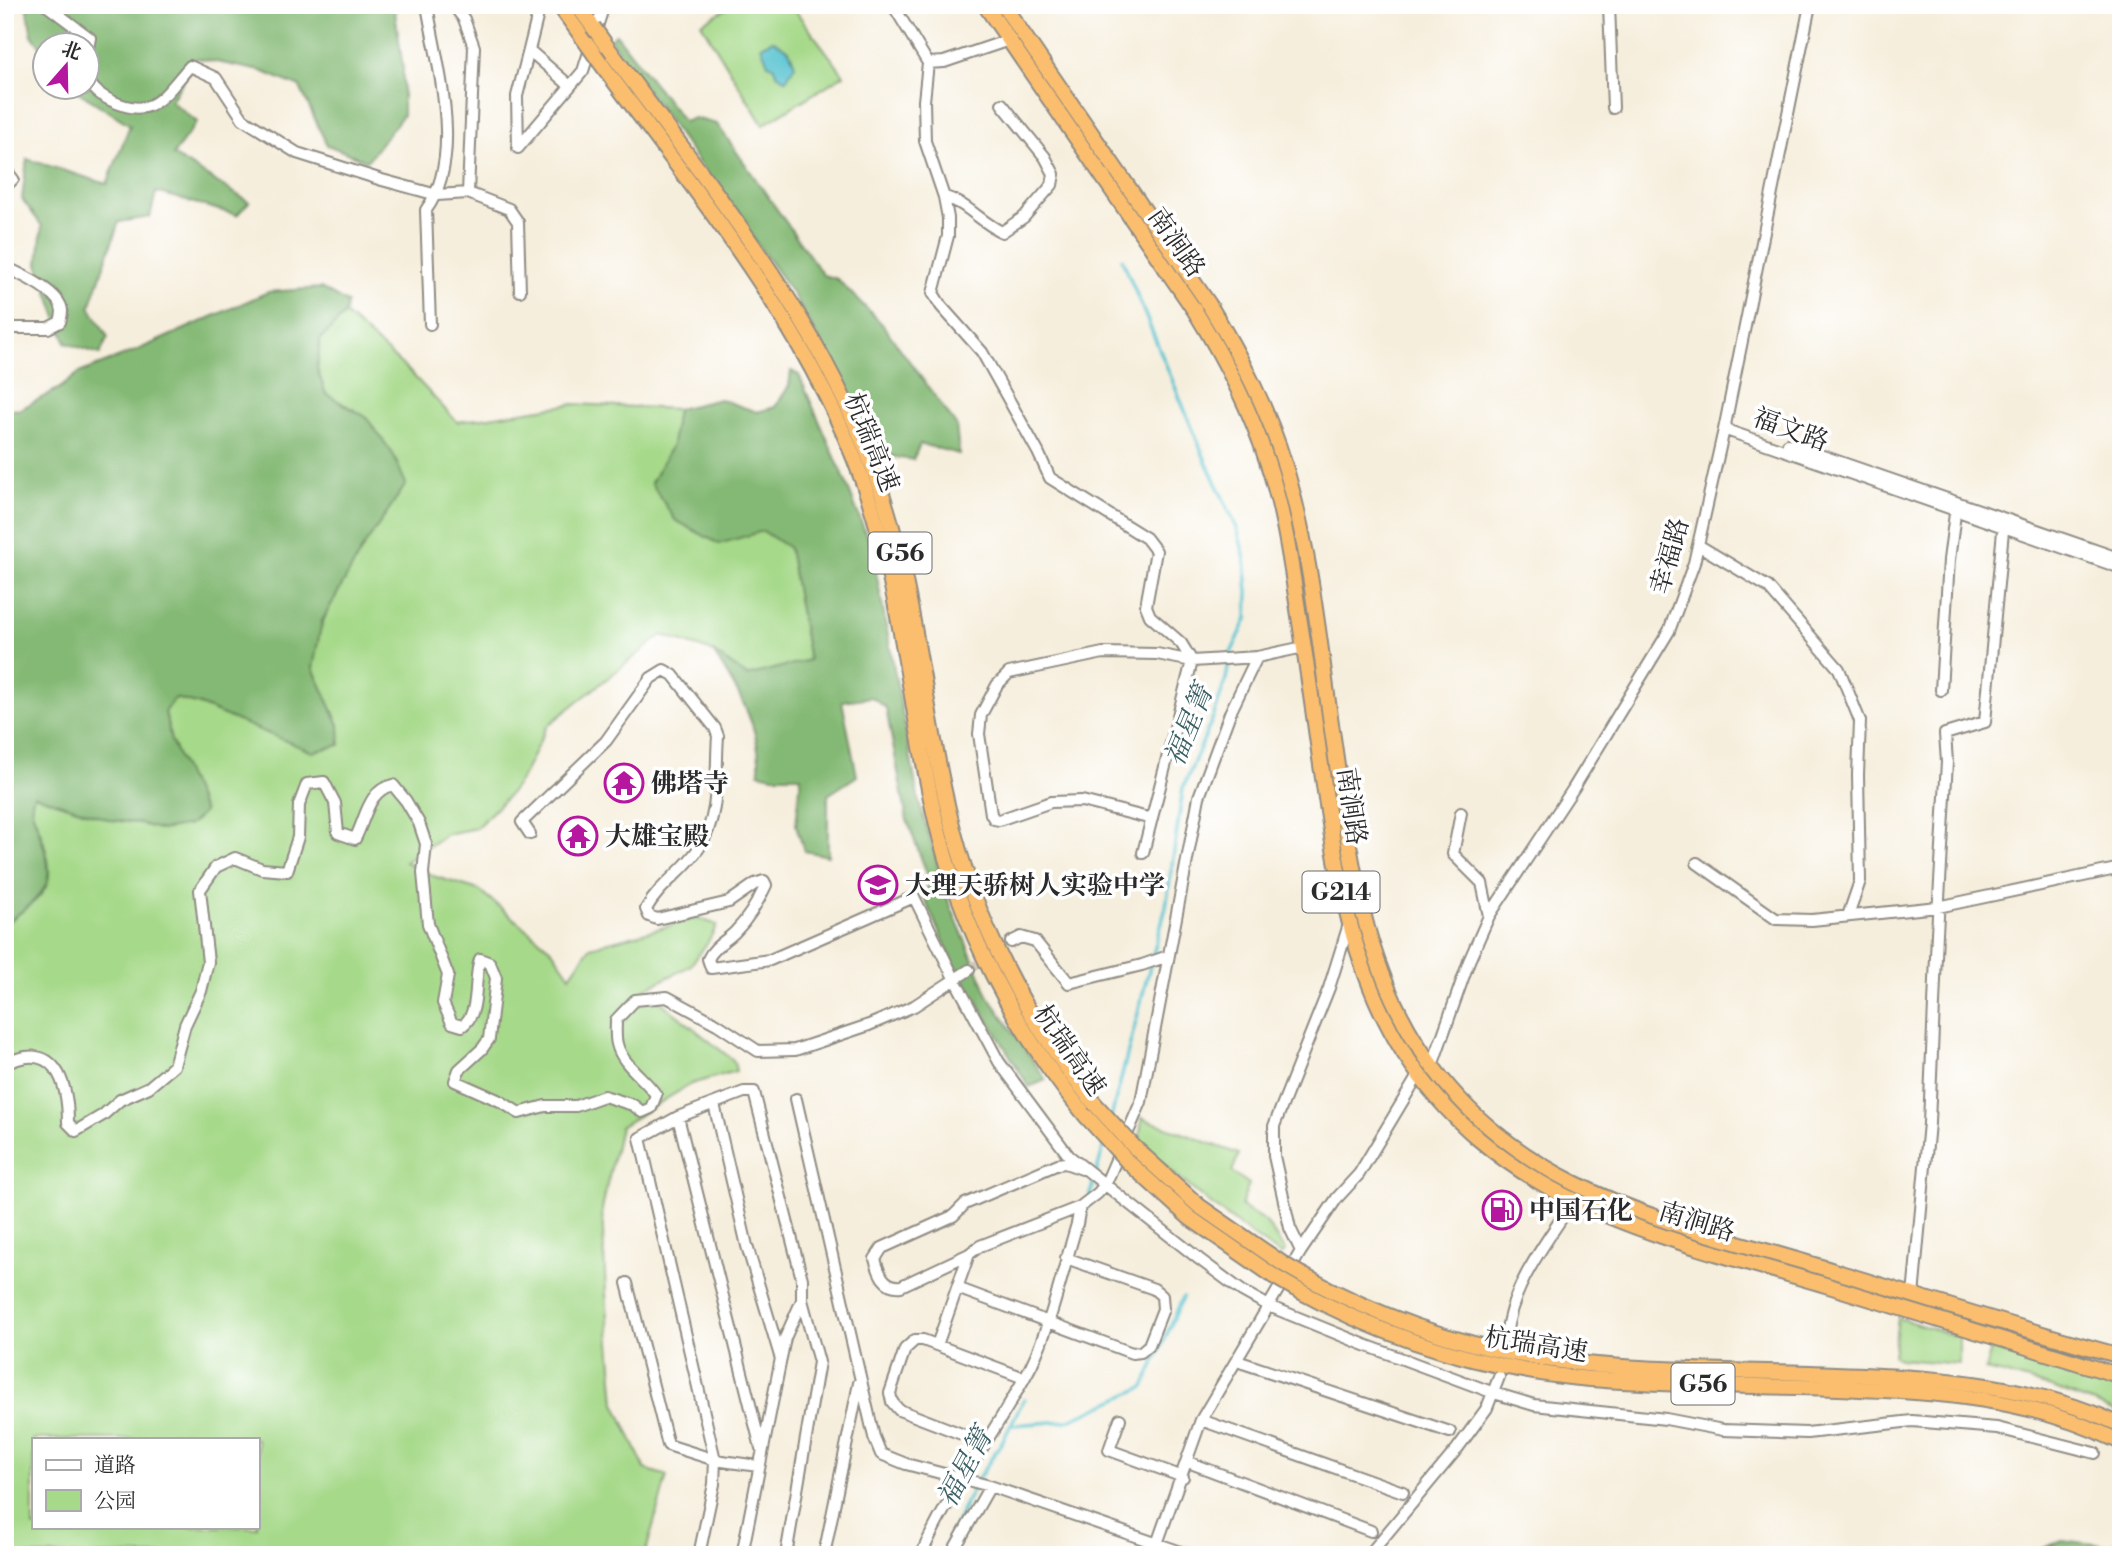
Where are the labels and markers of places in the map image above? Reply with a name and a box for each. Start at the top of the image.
temple icon: 佛塔寺 [603,762,645,804]
place label: 佛塔寺 [651,768,729,800]
temple icon: 大雄宝殿 [557,815,599,857]
place label: 大雄宝殿 [605,821,709,853]
school or university icon: 大理天骄树人实验中学 [857,864,899,906]
place label: 大理天骄树人实验中学 [905,870,1165,902]
fuel station icon: 中国石化 [1481,1189,1523,1231]
place label: 中国石化 [1529,1195,1633,1227]

